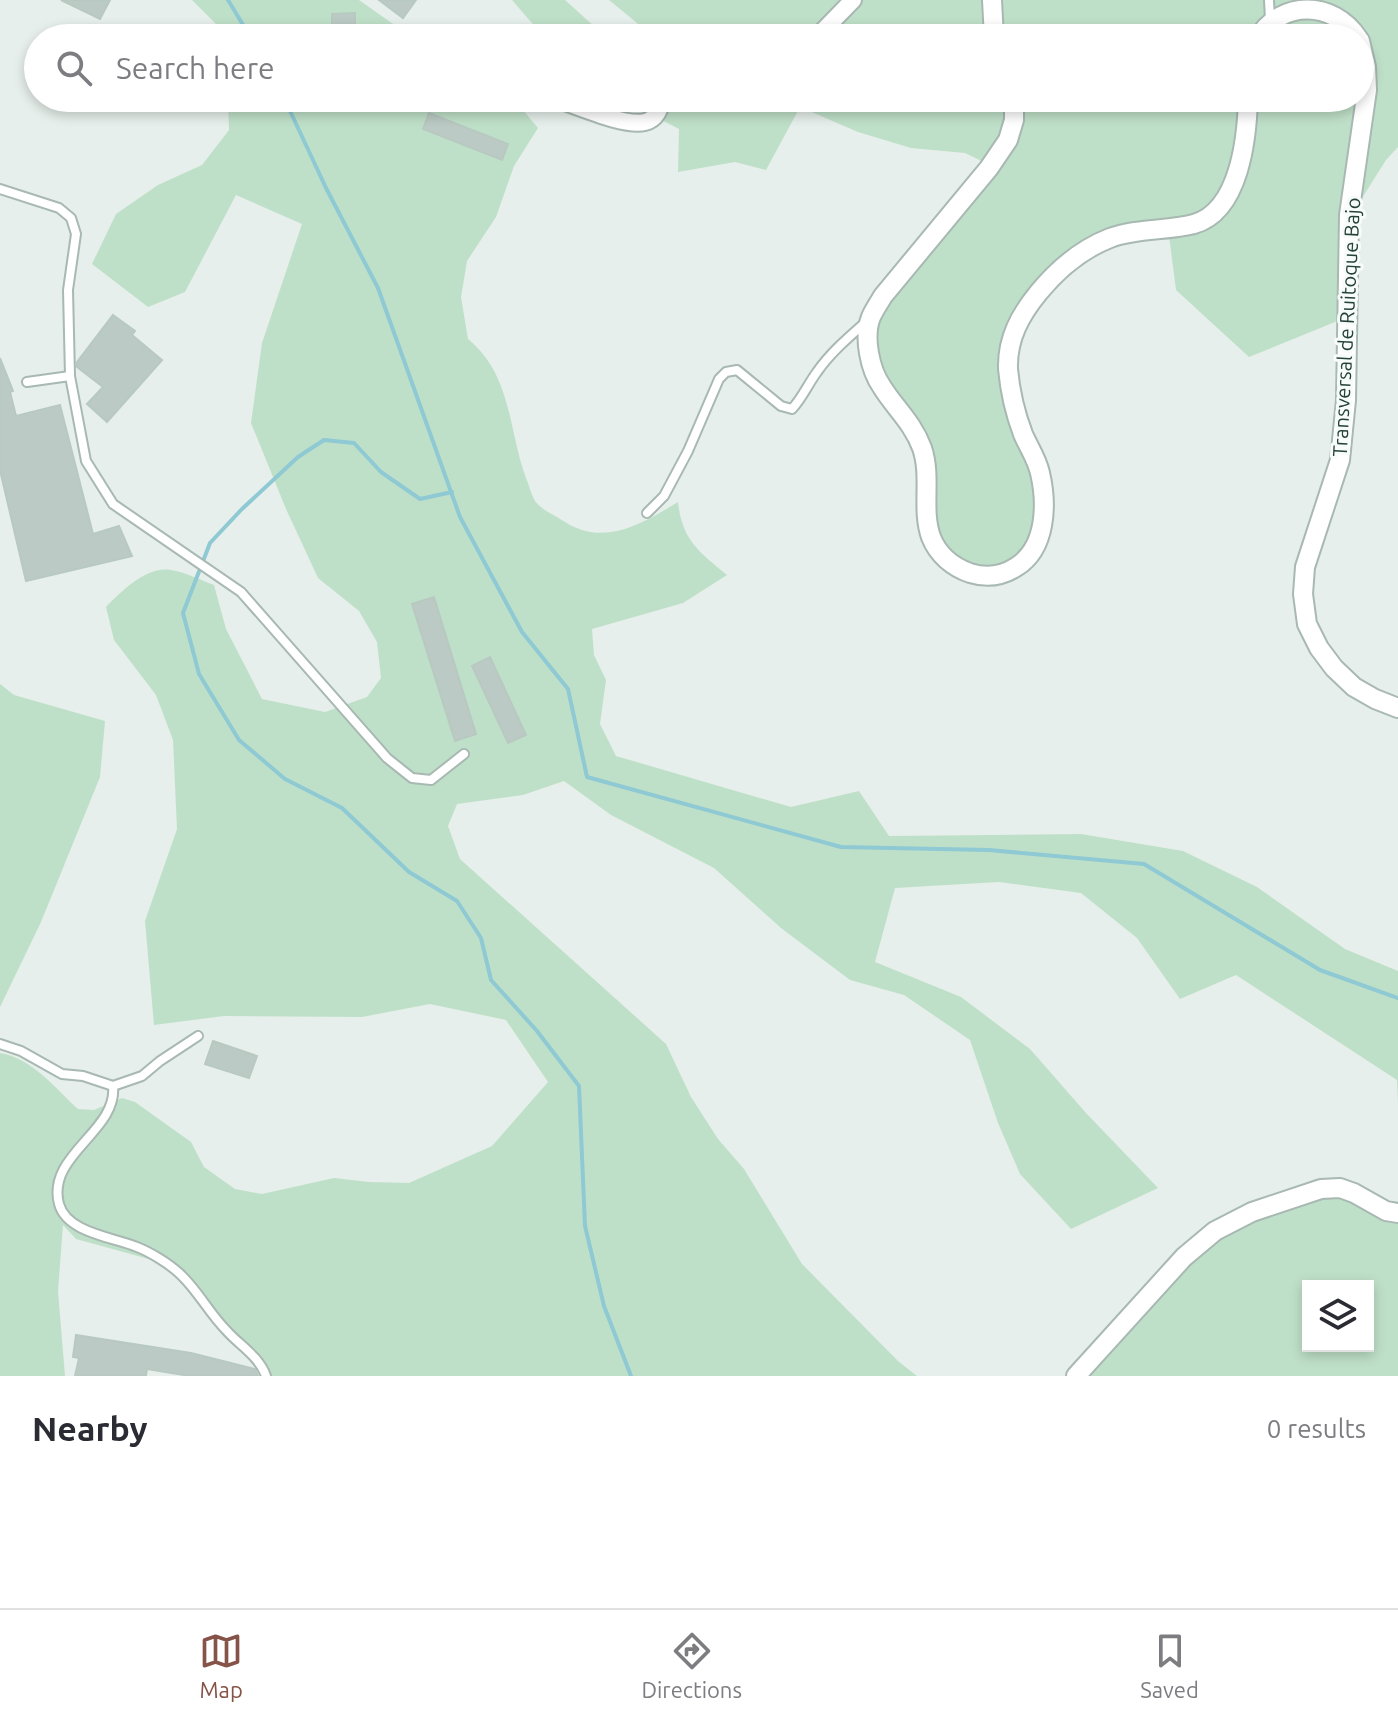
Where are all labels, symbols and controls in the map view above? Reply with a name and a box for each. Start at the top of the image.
search box [24,24,1374,112]
icon: search [52,46,96,90]
text: Search here [116,51,275,85]
street label: Transversal de Ruitoque Bajo [1328,197,1364,457]
map controls [1302,1280,1374,1352]
button: layers [1302,1280,1374,1352]
text: Nearby [32,1409,147,1447]
text: 0 results [1267,1414,1366,1443]
tab: Map [199,1629,243,1702]
tab: Directions [641,1629,742,1702]
tab: Saved [1140,1629,1199,1702]

